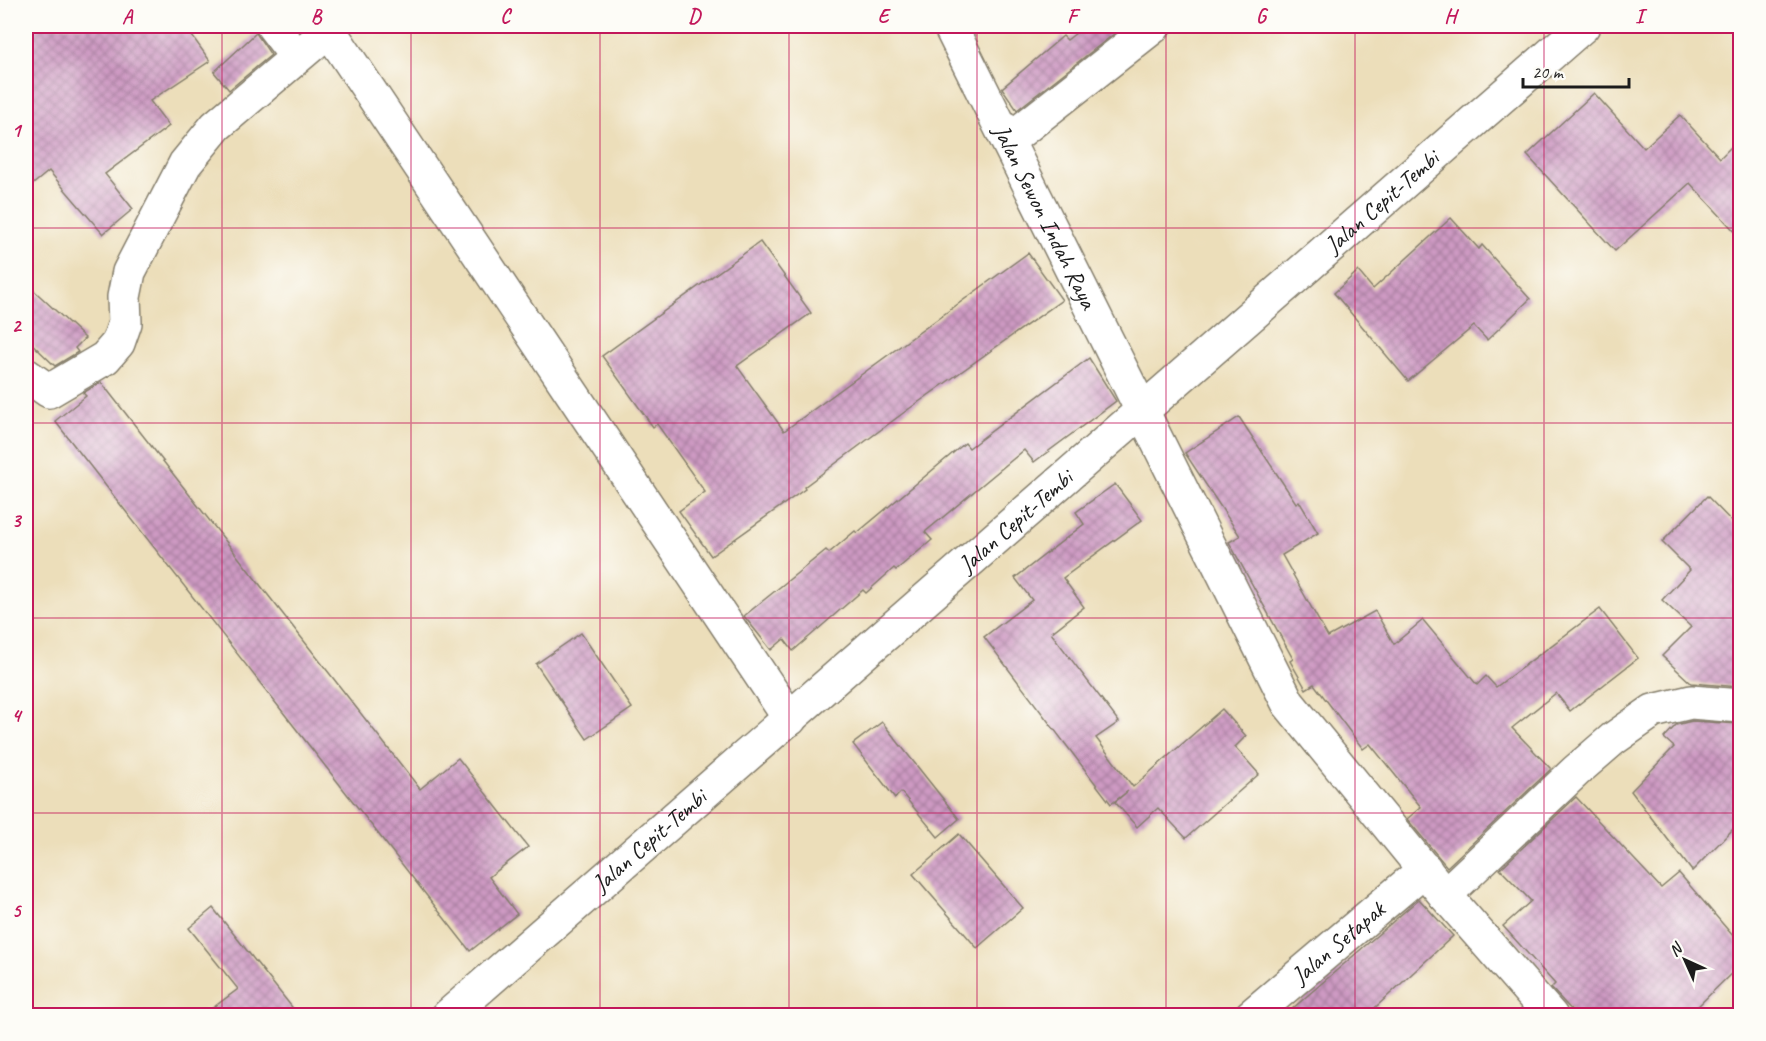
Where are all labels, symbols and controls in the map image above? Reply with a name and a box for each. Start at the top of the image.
text: A [122,4,134,29]
text: B [311,4,323,29]
text: C [500,4,512,29]
text: D [688,4,702,29]
text: E [878,4,892,29]
text: F [1067,4,1081,29]
text: G [1256,4,1269,29]
text: H [1444,4,1459,29]
text: I [1635,4,1648,29]
scale bar [1523,51,1630,89]
text: 20 m [1532,61,1565,83]
text: 1 [12,118,23,143]
street label: Jalan Sewon Indah Raya [986,118,1104,315]
street label: Jalan Cepit-Tembi [1318,142,1447,260]
text: 2 [12,313,23,338]
street label: Jalan Cepit-Tembi [951,462,1081,580]
text: 3 [12,508,23,533]
text: 4 [12,703,24,728]
street label: Jalan Cepit-Tembi [585,781,714,899]
street label: Jalan Setapak [1284,893,1393,991]
text: 5 [12,898,23,923]
north arrow [1655,930,1715,990]
text: N [1665,937,1688,961]

